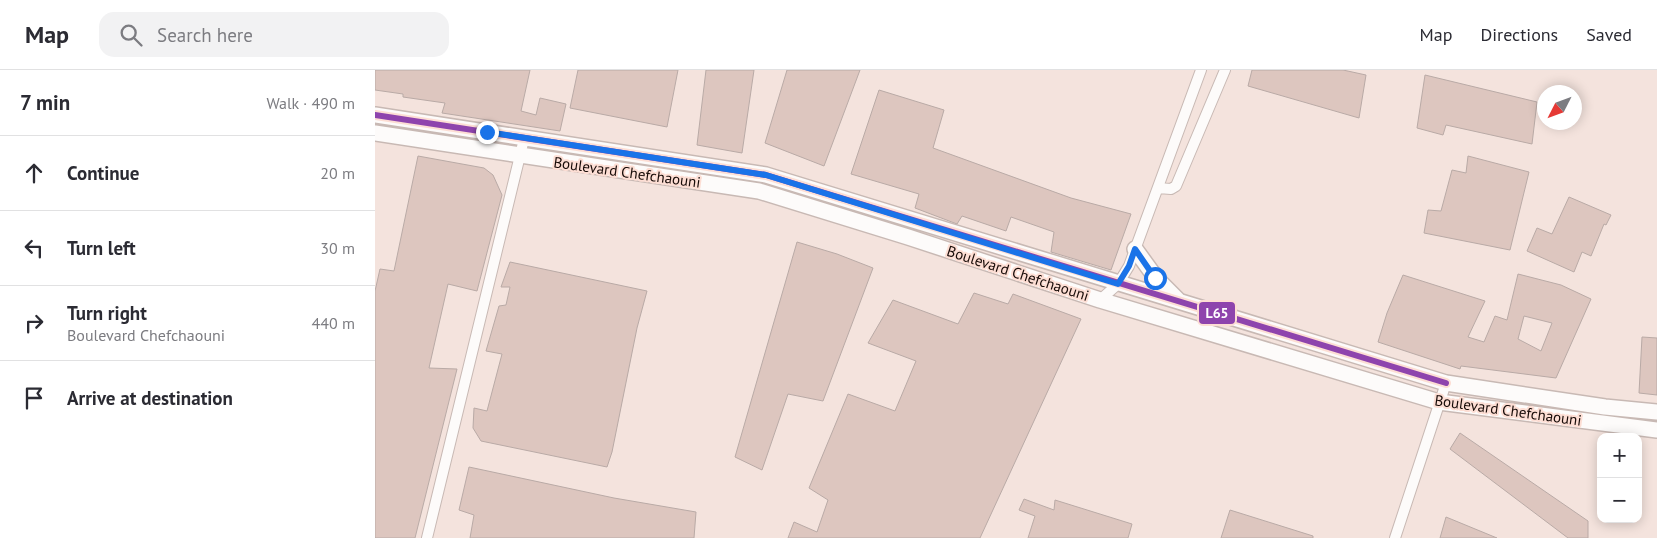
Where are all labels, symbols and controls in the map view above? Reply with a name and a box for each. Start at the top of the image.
search box [99,12,449,57]
text: Map [25,19,69,50]
icon: search [117,21,145,49]
text: Search here [157,23,253,47]
text: Map [1420,23,1452,46]
text: Directions [1480,23,1558,46]
text: Saved [1586,23,1632,46]
north arrow [1537,85,1582,130]
text: 7 min [20,89,70,116]
text: Walk · 490 m [266,93,355,113]
route end [476,121,499,144]
street label: Boulevard Chefchaouni [552,152,702,192]
icon: ahead [20,159,48,187]
text: Continue [67,161,139,185]
text: 20 m [320,163,355,183]
icon: left [20,234,48,262]
text: Turn left [67,236,136,260]
text: 30 m [320,238,355,258]
street label: Boulevard Chefchaouni [945,241,1091,305]
route start [1144,267,1167,290]
text: Turn right [67,301,147,325]
line badge: L65 [1198,301,1236,325]
text: L65 [1205,304,1229,322]
icon: right [20,309,48,337]
text: 440 m [312,313,355,333]
text: Boulevard Chefchaouni [67,325,225,345]
icon: arrive [20,384,48,412]
text: Arrive at destination [67,386,233,410]
street label: Boulevard Chefchaouni [1433,390,1583,430]
map controls [1597,433,1642,523]
button: + [1597,433,1642,478]
button: − [1597,478,1642,523]

